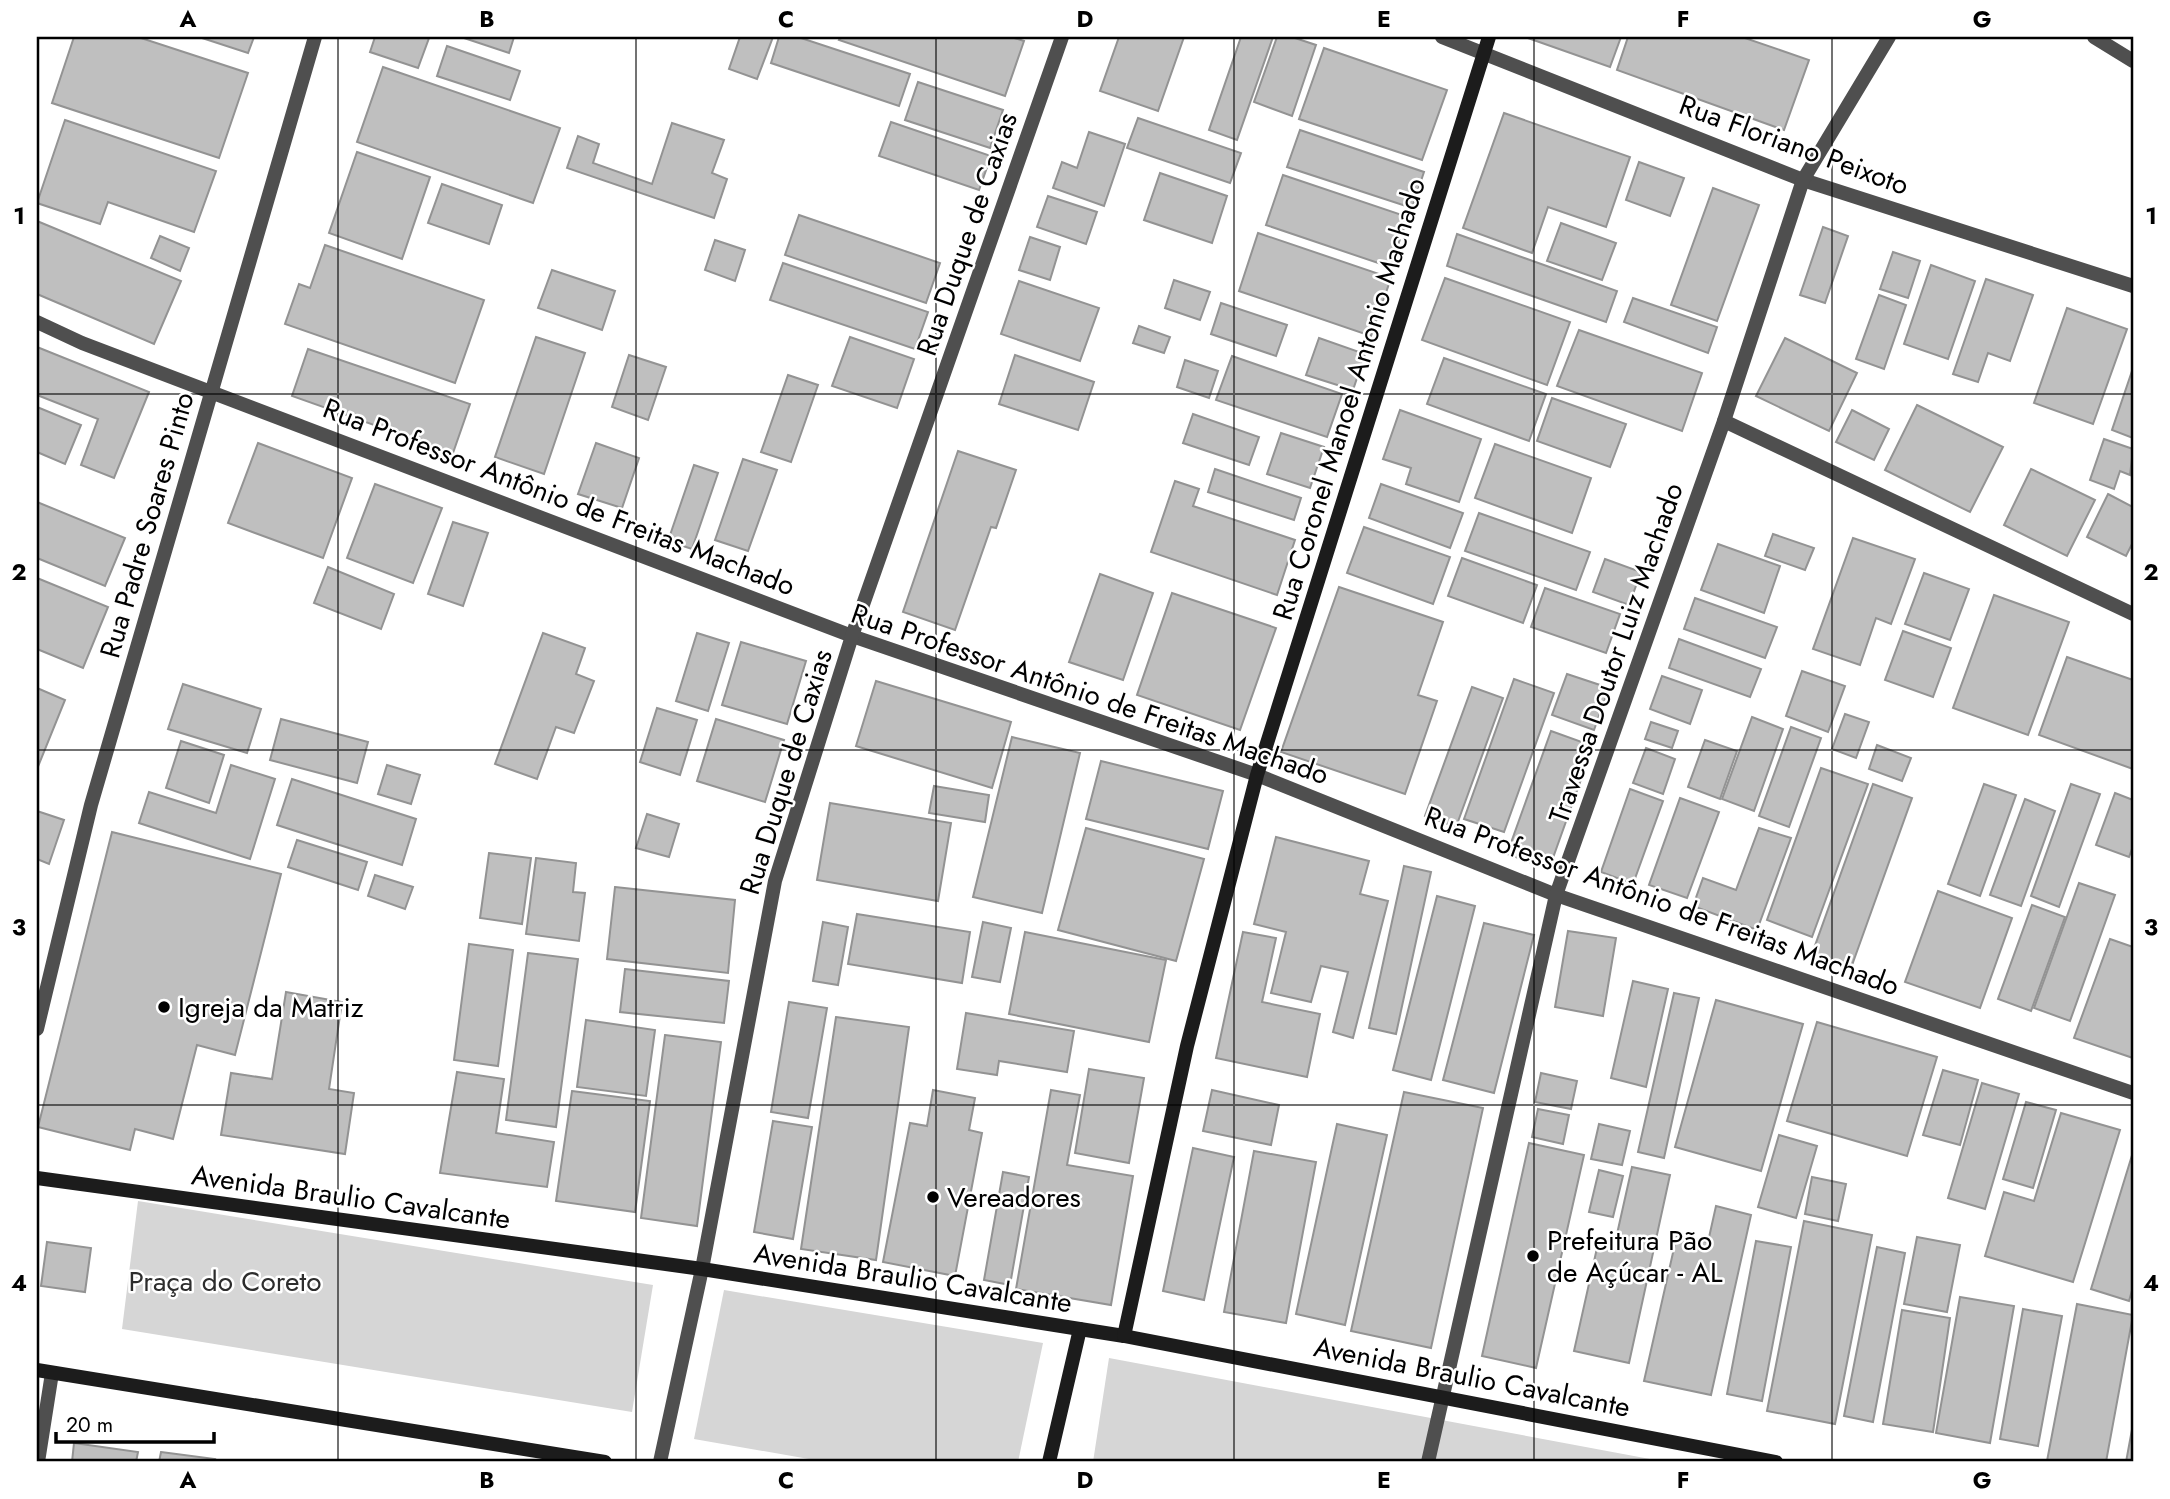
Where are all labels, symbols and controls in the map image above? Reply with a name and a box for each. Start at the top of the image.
text: A [179,2,197,36]
text: B [479,2,495,36]
text: C [778,2,794,36]
text: D [1077,2,1094,36]
text: E [1377,2,1391,36]
text: F [1677,2,1689,36]
text: G [1973,2,1991,36]
street label: Rua Floriano Peixoto [1673,84,1915,206]
street label: Rua Duque de Caxias [906,107,1028,361]
street label: Rua Coronel Manoel Antonio Machado [1262,173,1436,625]
text: 1 [13,199,25,233]
text: 1 [2145,199,2157,233]
street label: Rua Padre Soares Pinto [89,387,205,663]
street label: Rua Professor Antônio de Freitas Machado [317,388,801,606]
street label: Travessa Doutor Luiz Machado [1538,477,1694,829]
text: 2 [11,555,27,589]
text: 2 [2143,555,2159,589]
street label: Rua Professor Antônio de Freitas Machado [846,593,1334,795]
street label: Rua Duque de Caxias [729,644,843,900]
street label: Rua Professor Antônio de Freitas Machado [1419,796,1905,1006]
text: 3 [12,910,26,944]
text: 3 [2144,910,2158,944]
place label: Igreja da Matriz [178,987,364,1028]
marker: Igreja da Matriz [156,999,172,1015]
street label: Avenida Braulio Cavalcante [189,1154,513,1240]
place label: Vereadores [947,1177,1081,1218]
marker: Vereadores [925,1189,941,1205]
place label: Prefeitura Pão de Açúcar - AL [1547,1220,1723,1293]
street label: Avenida Braulio Cavalcante [751,1233,1075,1323]
marker: Prefeitura Pão de Açúcar - AL [1525,1248,1541,1264]
park label: Praça do Coreto [129,1261,321,1302]
text: 4 [11,1266,27,1300]
text: 4 [2143,1266,2159,1300]
street label: Avenida Braulio Cavalcante [1310,1326,1634,1428]
scale bar [56,1401,214,1445]
text: 20 m [66,1410,113,1440]
text: A [179,1463,197,1497]
text: B [479,1463,495,1497]
text: C [778,1463,794,1497]
text: D [1077,1463,1094,1497]
text: E [1377,1463,1391,1497]
text: F [1677,1463,1689,1497]
text: G [1973,1463,1991,1497]

